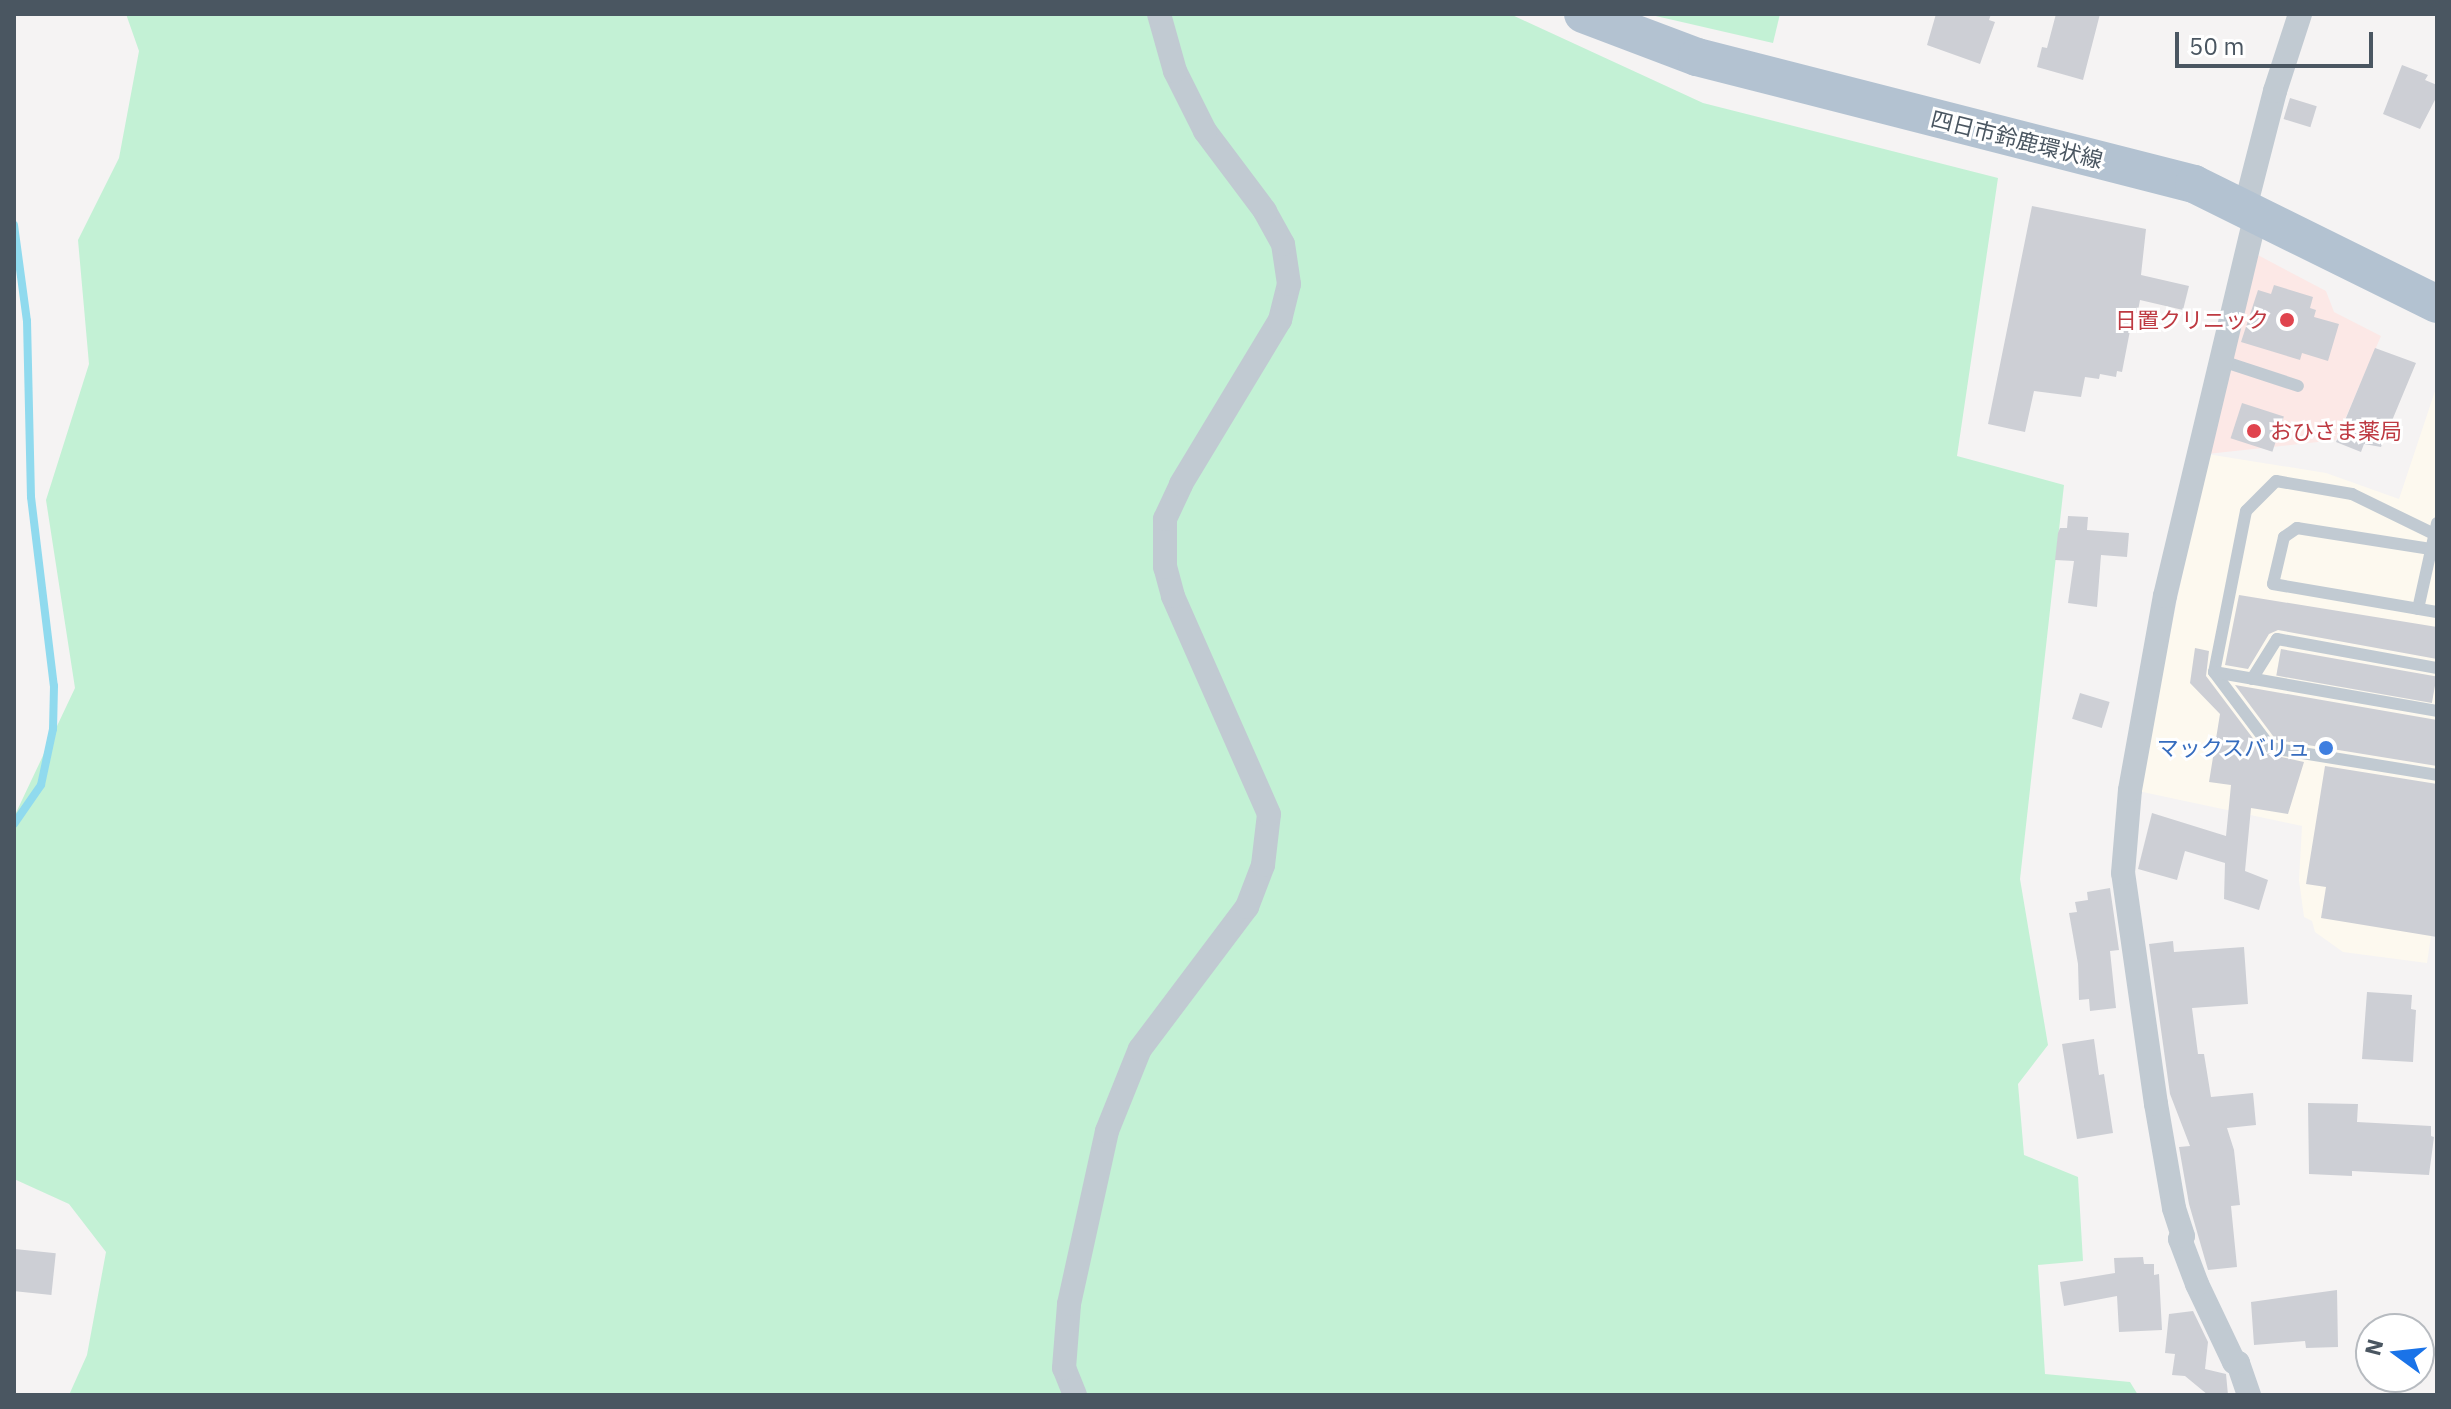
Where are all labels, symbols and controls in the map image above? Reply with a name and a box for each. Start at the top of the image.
scale bar [2179,16,2377,66]
text: 50 m [2189,30,2244,62]
street label: 四日市鈴鹿環状線 [1928,105,2106,173]
place label: 日置クリニック [2115,307,2269,333]
marker: 日置クリニック [2276,309,2298,331]
place label: おひさま薬局 [2270,418,2402,444]
marker: おひさま薬局 [2245,422,2263,440]
place label: マックスバリュ [2156,735,2310,761]
marker: マックスバリュ [2317,739,2335,757]
north arrow [2355,1313,2435,1393]
text: N [2357,1336,2389,1359]

